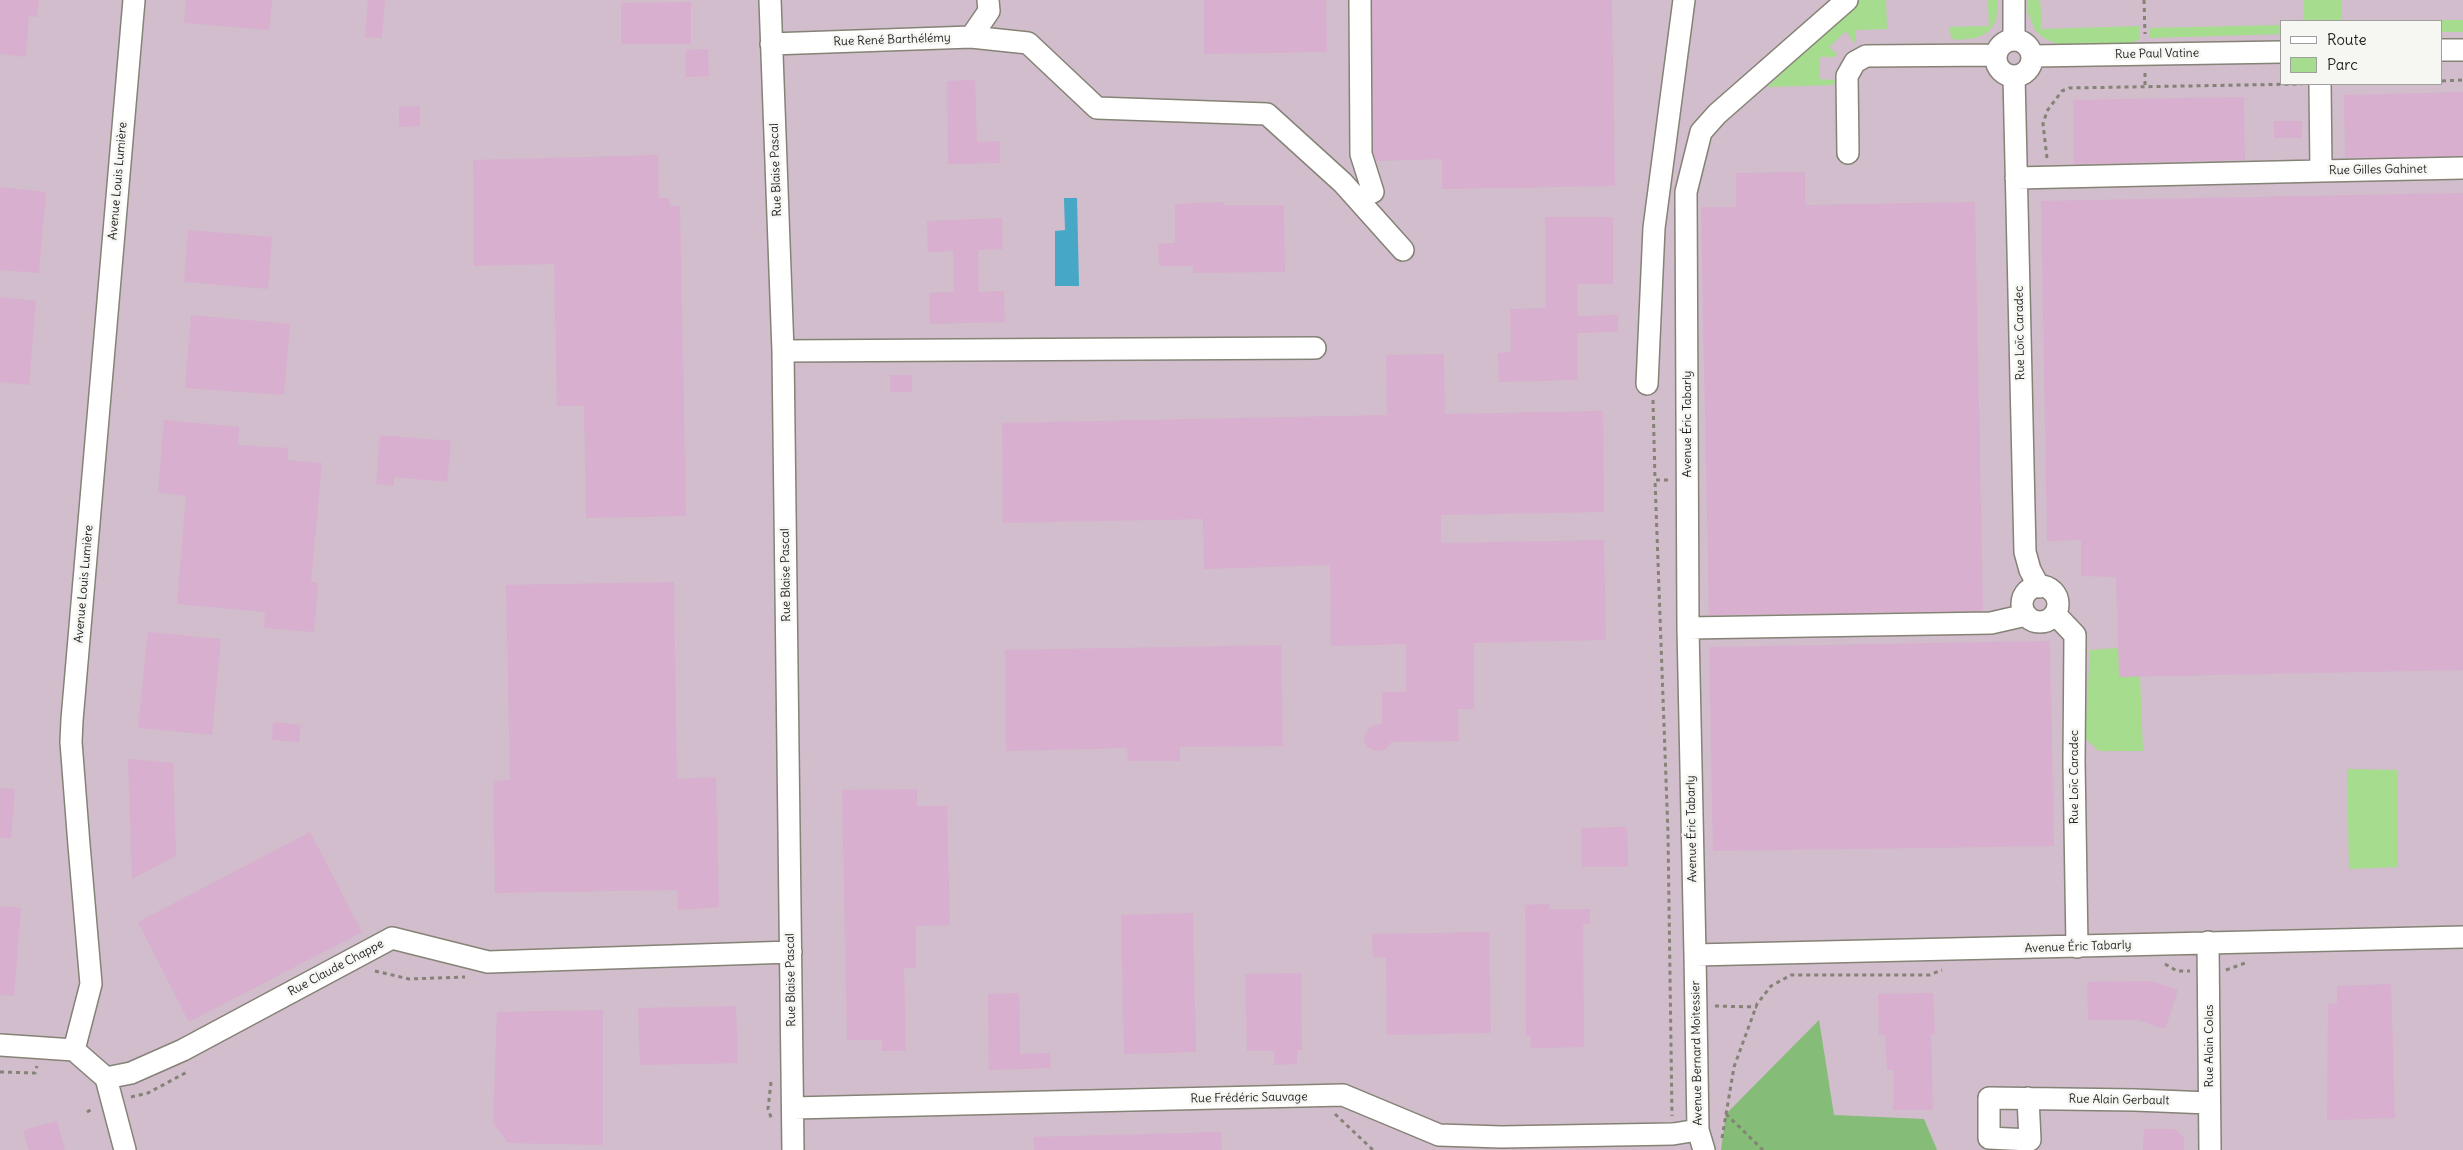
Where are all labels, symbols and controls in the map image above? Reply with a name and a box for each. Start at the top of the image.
legend [2280,20,2443,85]
text: Route [2327,30,2367,49]
street label: Rue René Barthélémy [833,31,951,49]
street label: Rue Paul Vatine [2115,46,2199,62]
text: Parc [2327,55,2358,74]
street label: Avenue Louis Lumière [106,121,130,241]
street label: Rue Blaise Pascal [767,123,785,217]
street label: Rue Gilles Gahinet [2329,162,2427,178]
street label: Rue Loïc Caradec [2012,286,2028,380]
street label: Avenue Éric Tabarly [1681,371,1695,477]
street label: Avenue Louis Lumière [72,524,96,644]
street label: Rue Blaise Pascal [778,528,794,622]
street label: Rue Loïc Caradec [2068,730,2082,824]
street label: Avenue Éric Tabarly [1684,775,1700,883]
street label: Rue Blaise Pascal [783,933,799,1027]
street label: Rue Claude Chappe [286,937,386,999]
street label: Avenue Éric Tabarly [2024,938,2132,956]
street label: Avenue Bernard Moitessier [1689,980,1705,1126]
street label: Rue Alain Colas [2203,1004,2217,1088]
street label: Rue Frédéric Sauvage [1190,1090,1308,1106]
street label: Rue Alain Gerbault [2069,1092,2169,1108]

